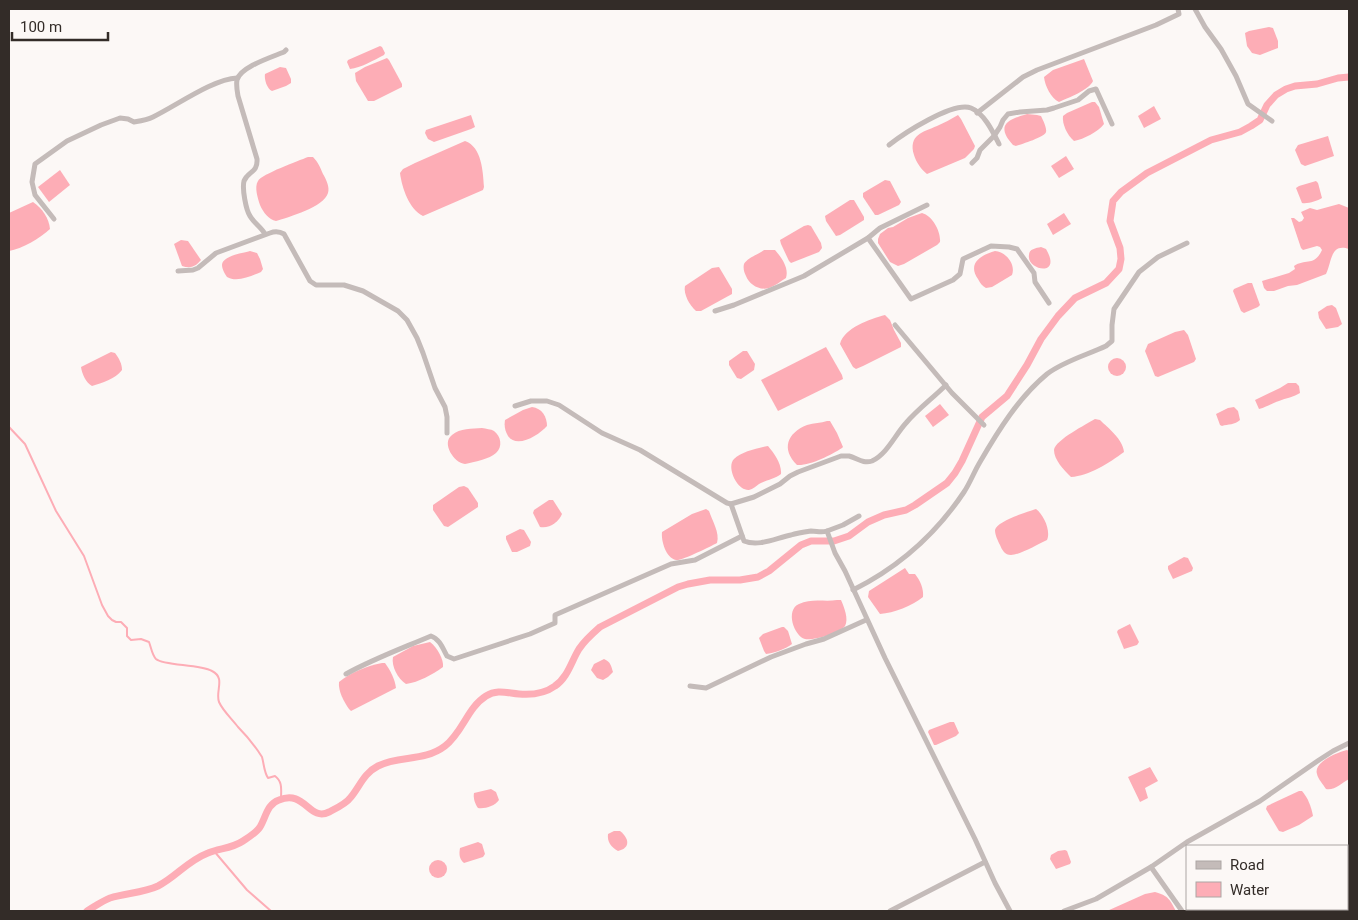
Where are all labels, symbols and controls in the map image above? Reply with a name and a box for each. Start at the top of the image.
scale bar [12,10,109,42]
text: 100 m [20,18,62,36]
legend [1186,845,1348,910]
text: Road [1230,856,1264,874]
text: Water [1230,881,1269,899]

